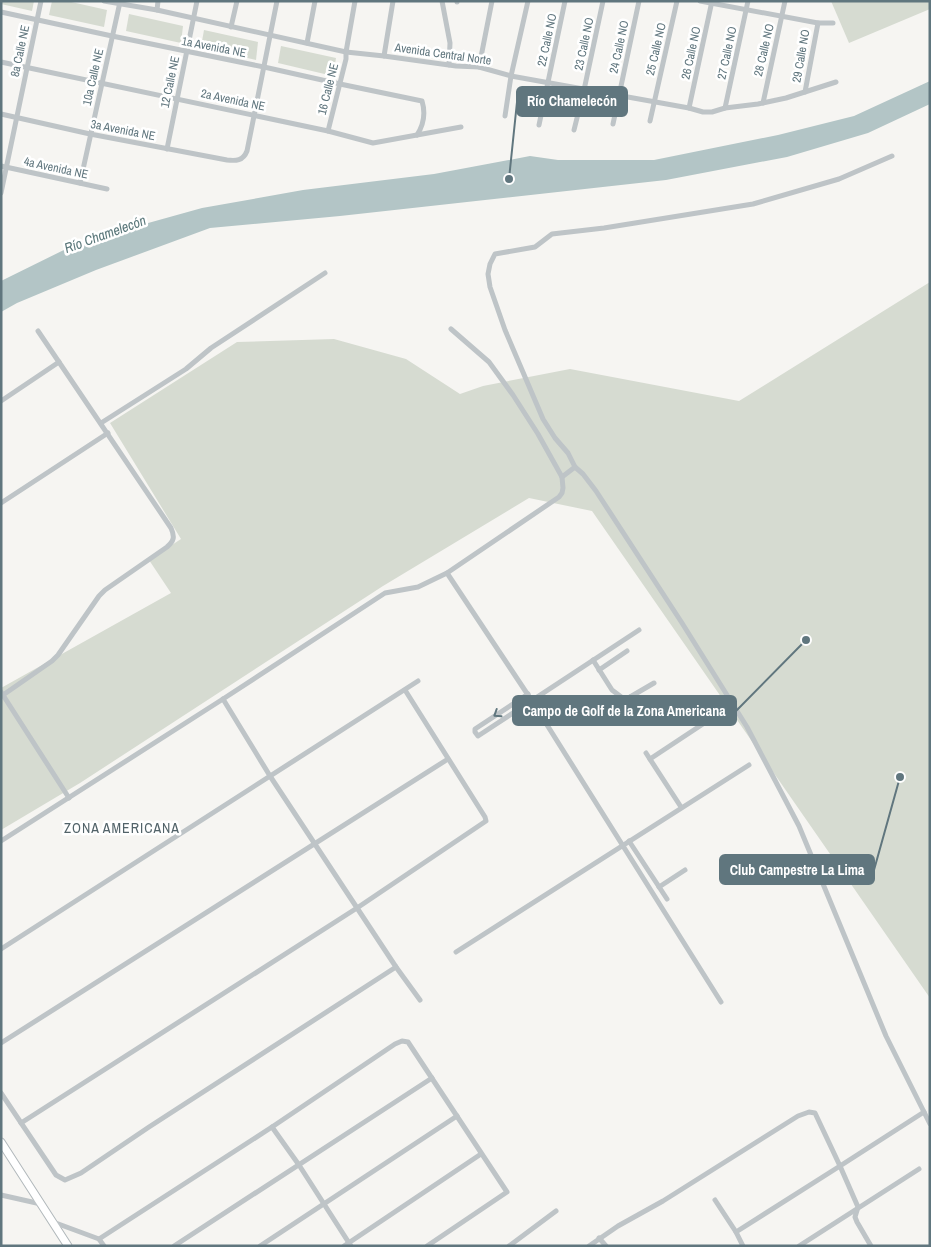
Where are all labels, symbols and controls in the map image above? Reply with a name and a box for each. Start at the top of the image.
street label: 22 Calle NO [534,12,560,68]
street label: 23 Calle NO [571,16,597,72]
street label: 24 Calle NO [606,19,632,75]
street label: 25 Calle NO [642,21,670,77]
street label: 28 Calle NO [750,22,778,78]
street label: 8a Calle NE [7,24,33,78]
street label: 26 Calle NO [678,25,704,81]
street label: 27 Calle NO [714,25,740,81]
street label: 29 Calle NO [788,28,814,84]
street label: 1a Avenida NE [180,33,248,61]
street label: Avenida Central Norte [393,39,492,69]
street label: 10a Calle NE [79,47,107,107]
street label: 12 Calle NE [157,55,183,109]
street label: 16 Calle NE [314,62,342,116]
street label: 2a Avenida NE [199,85,267,115]
callout: Río Chamelecón [517,87,627,116]
text: Río Chamelecón [527,92,617,110]
street label: 3a Avenida NE [89,116,157,144]
street label: 4a Avenida NE [22,153,90,183]
water label: Río Chamelecón [62,211,148,257]
callout: Campo de Golf de la Zona Americana [513,696,736,725]
text: Campo de Golf de la Zona Americana [522,702,726,720]
one-way arrow [494,708,503,717]
district label: ZONA AMERICANA [64,819,180,837]
callout: Club Campestre La Lima [720,855,874,884]
text: Club Campestre La Lima [730,861,865,879]

